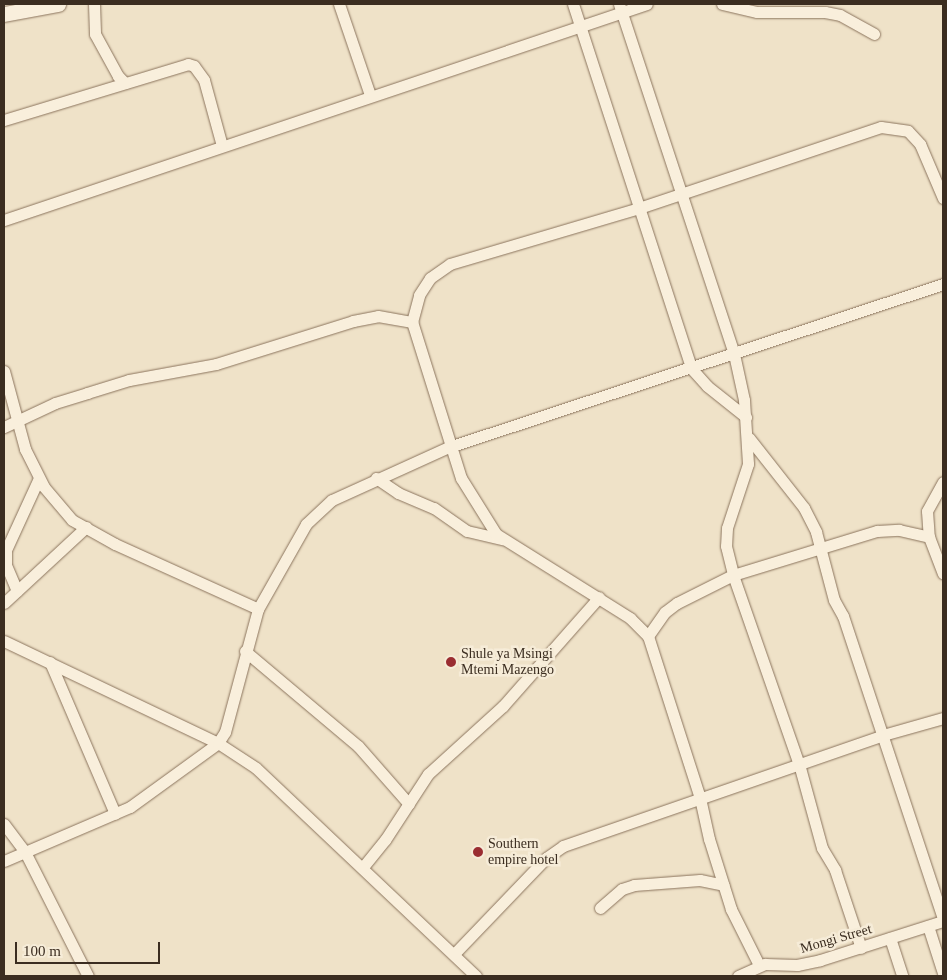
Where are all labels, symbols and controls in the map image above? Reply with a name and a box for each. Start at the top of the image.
place label: Shule ya Msingi Mtemi Mazengo [461,646,554,679]
marker: Shule ya Msingi Mtemi Mazengo [445,656,457,668]
place label: Southern empire hotel [488,836,558,869]
marker: Southern empire hotel [472,846,484,858]
street label: Mongi Street [798,921,874,957]
scale bar [18,932,162,964]
text: 100 m [23,943,61,959]

